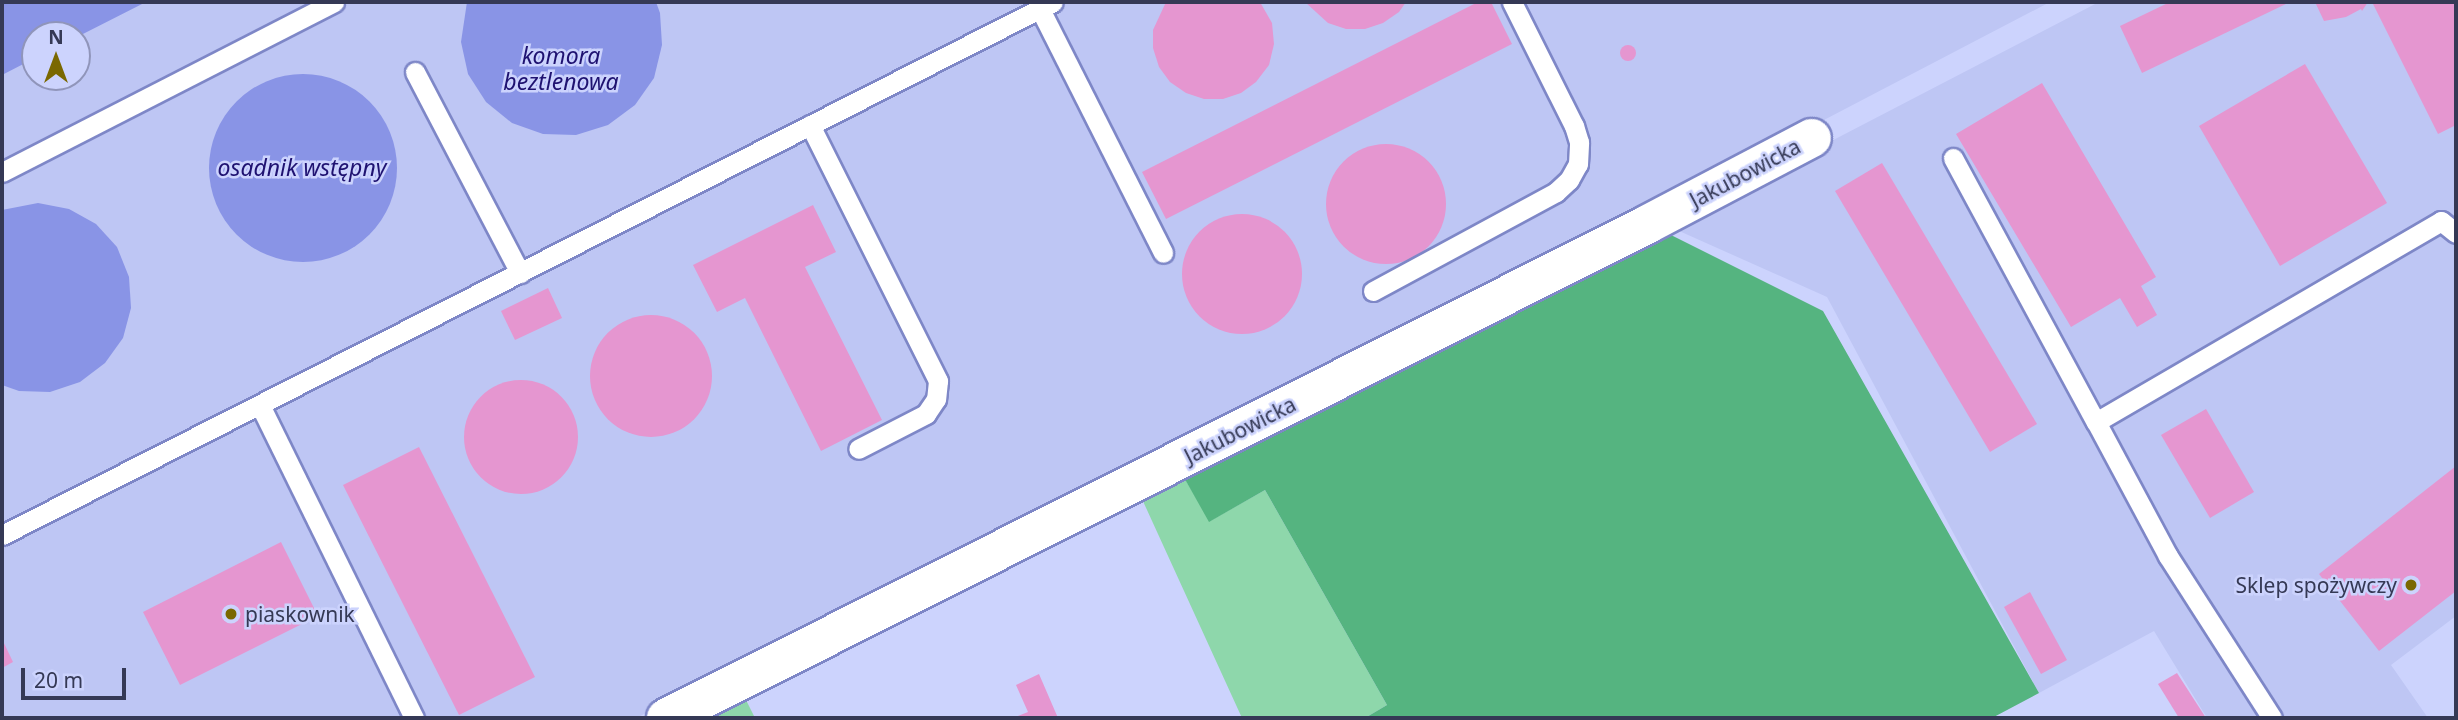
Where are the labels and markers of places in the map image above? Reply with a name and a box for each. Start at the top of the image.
place label: Sklep spożywczy [2235,572,2397,598]
marker: Sklep spożywczy [2403,577,2419,593]
place label: piaskownik [245,601,355,627]
marker: piaskownik [223,606,239,622]

